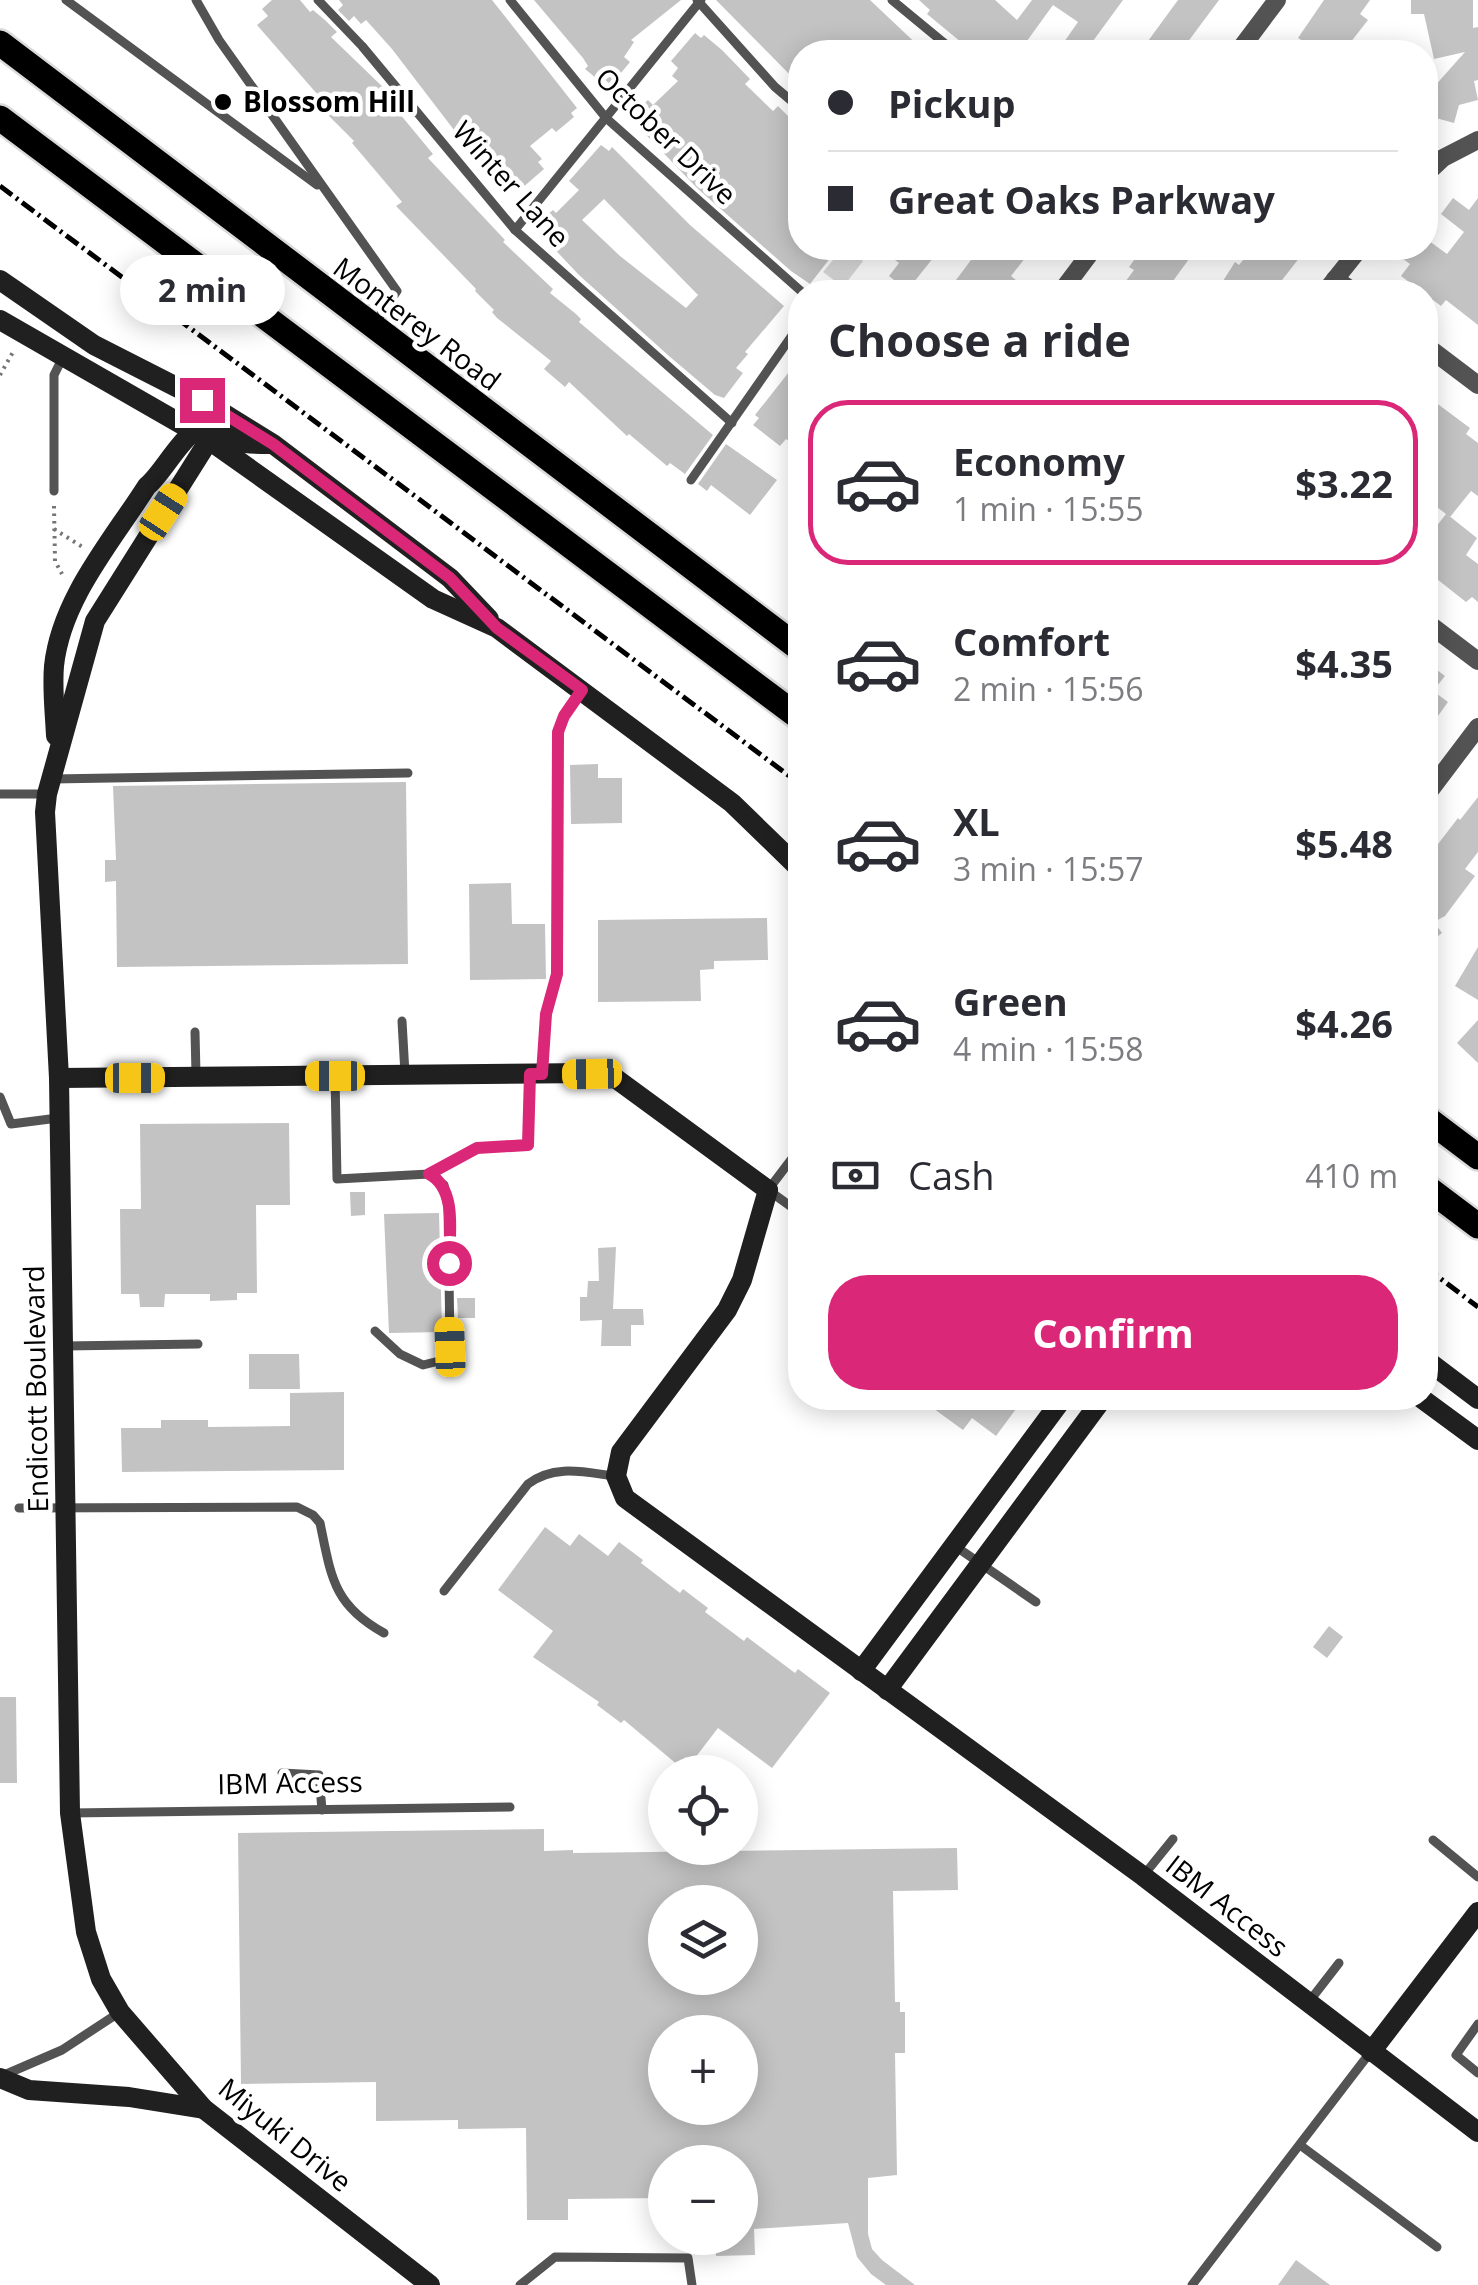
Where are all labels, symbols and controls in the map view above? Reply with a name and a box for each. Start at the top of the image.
street label: October Drive [588,58,745,212]
text: Pickup [888,77,1016,129]
place label: Blossom Hill [243,82,415,120]
marker: Blossom Hill [212,91,234,113]
street label: Winter Lane [445,112,579,255]
text: Great Oaks Parkway [888,173,1275,225]
street label: Monterey Road [326,248,509,399]
callout: 2 min [120,255,284,325]
text: 2 min [158,268,247,311]
text: Choose a ride [828,309,1131,370]
route end [180,378,225,423]
text: Economy [953,435,1125,487]
icon: car [833,438,923,528]
text: $3.22 [1295,457,1393,509]
car [134,479,192,545]
text: 1 min · 15:55 [953,487,1144,530]
text: Comfort [953,615,1110,667]
icon: car [833,618,923,708]
text: $4.35 [1295,637,1393,689]
text: 2 min · 15:56 [953,667,1144,710]
text: XL [953,795,1000,847]
icon: car [833,798,923,888]
text: $5.48 [1295,817,1393,869]
text: 3 min · 15:57 [953,847,1144,890]
text: Green [953,975,1068,1027]
icon: car [833,978,923,1068]
text: $4.26 [1295,997,1393,1049]
text: 4 min · 15:58 [953,1027,1144,1070]
car [562,1058,622,1090]
car [305,1061,365,1091]
car [105,1063,165,1093]
icon: cash [828,1148,883,1203]
text: Cash [908,1149,994,1201]
text: 410 m [1305,1154,1398,1197]
route start [427,1241,472,1286]
street label: Endicott Boulevard [14,1265,56,1513]
button: Confirm [828,1275,1398,1390]
car [434,1316,466,1378]
map controls [648,1755,758,2255]
button: locate [648,1755,758,1865]
street label: IBM Access [217,1762,363,1802]
street label: IBM Access [1159,1846,1297,1965]
button: layers [648,1885,758,1995]
button: + [648,2015,758,2125]
street label: Miyuki Drive [211,2069,360,2200]
button: − [648,2145,758,2255]

